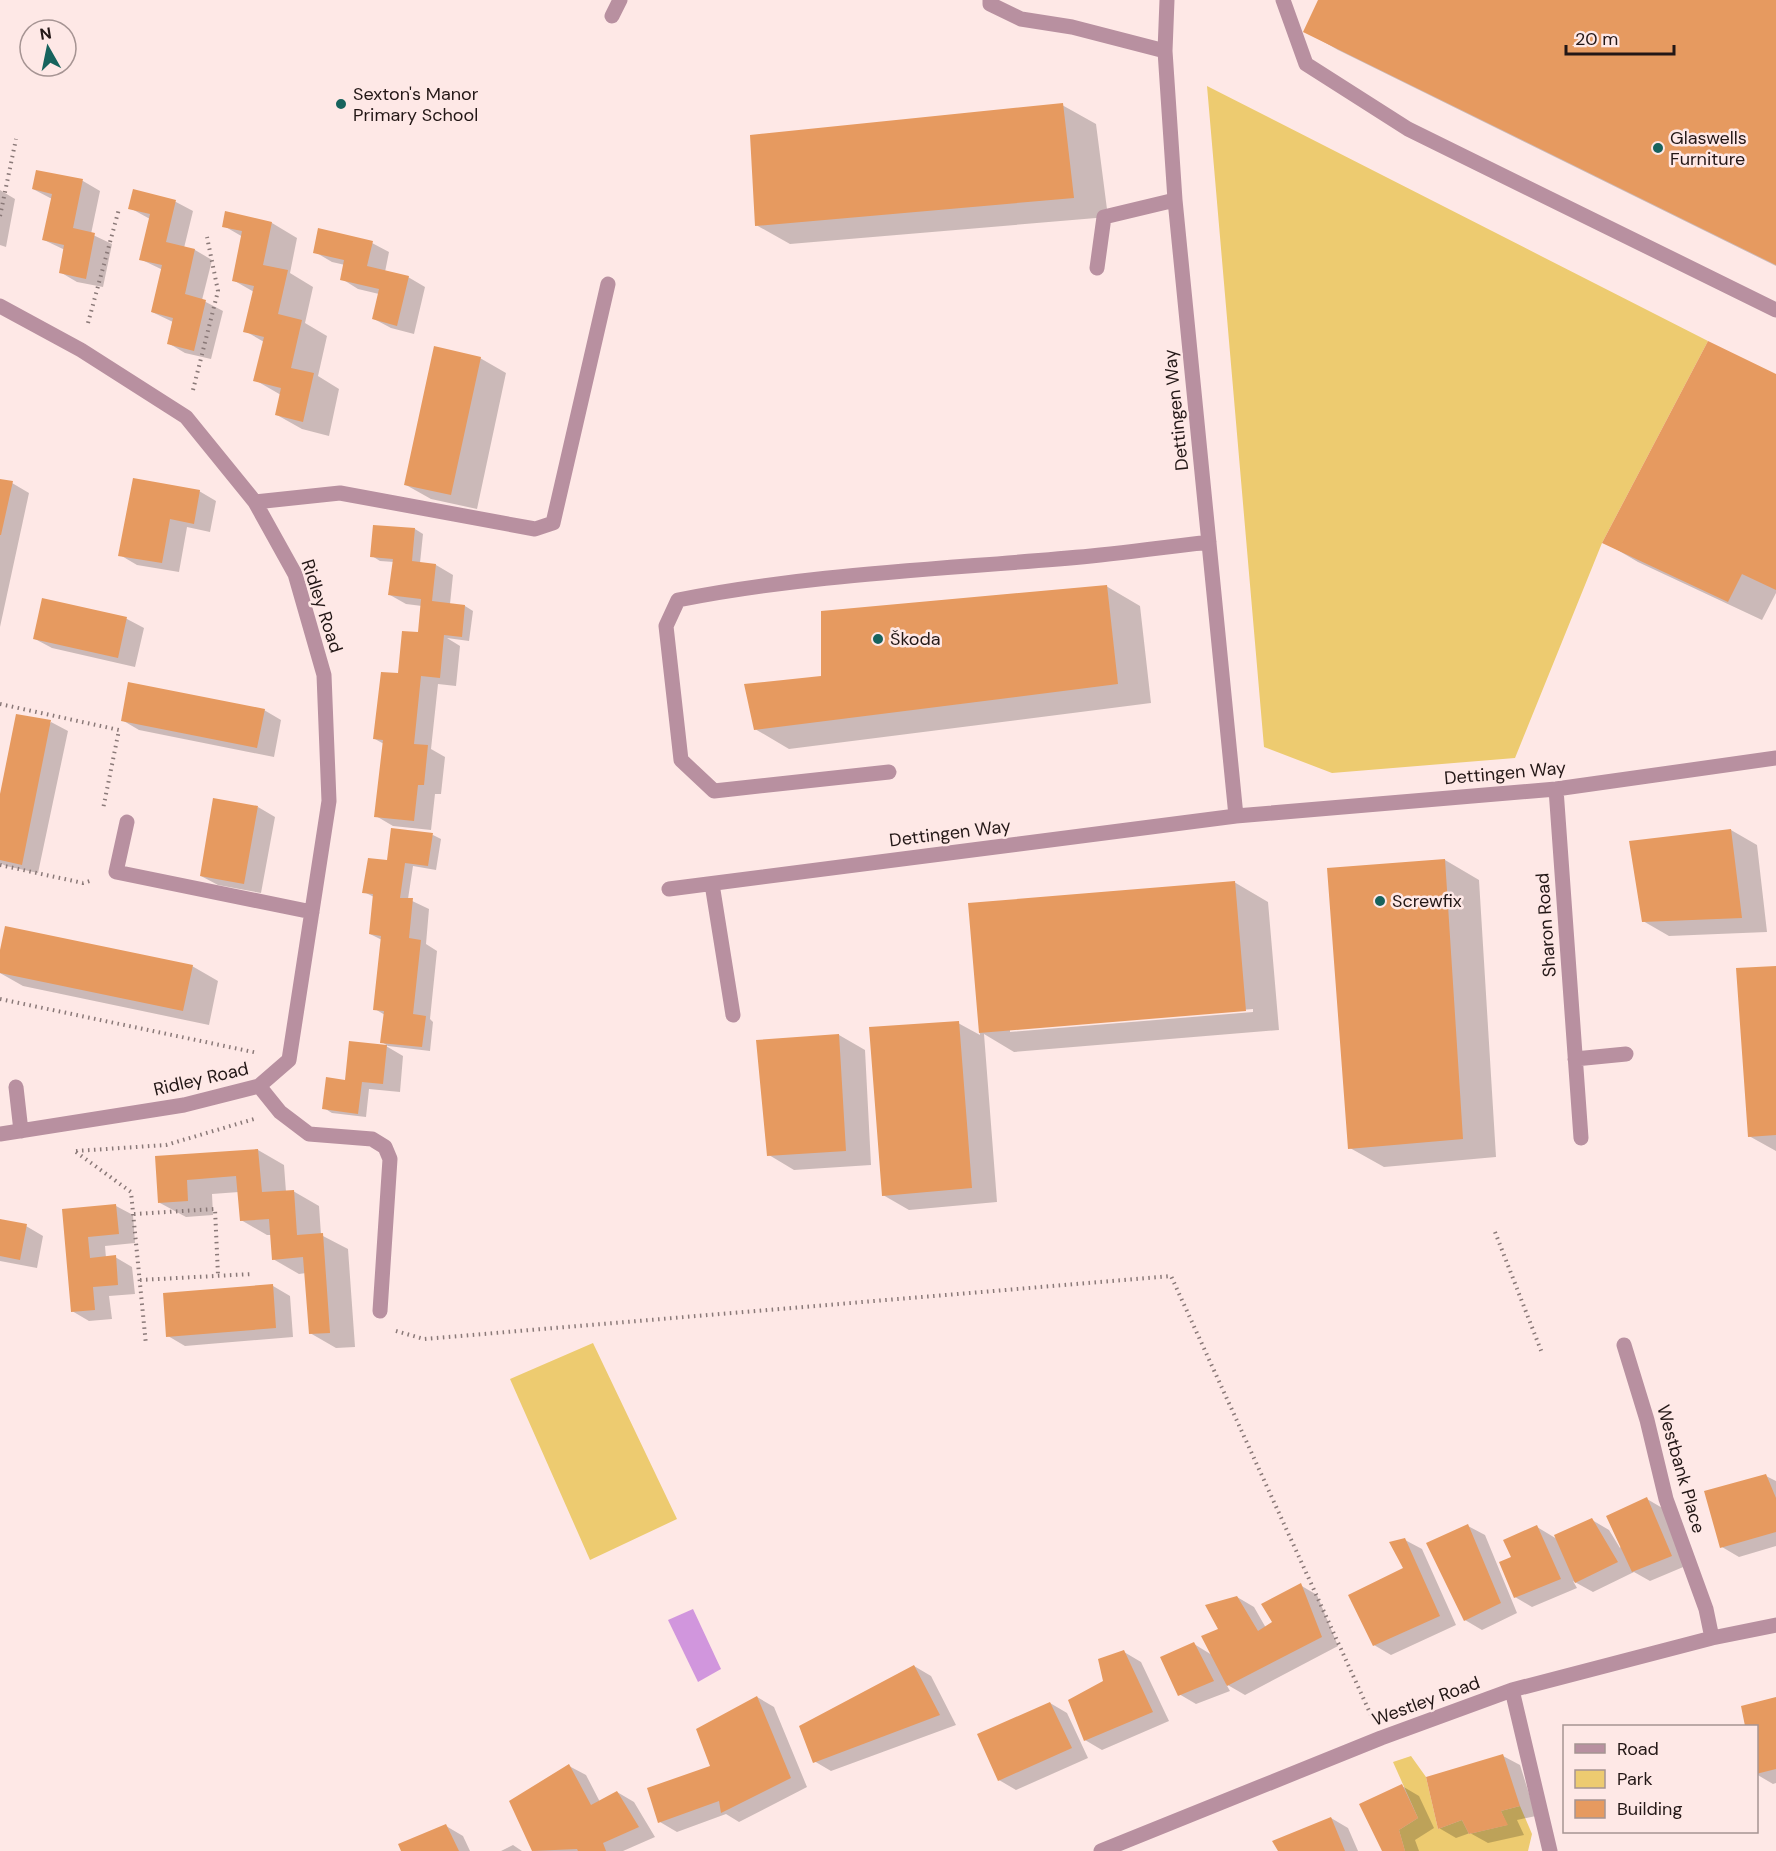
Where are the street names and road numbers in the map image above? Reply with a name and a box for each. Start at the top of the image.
street label: Dettingen Way [1158,348,1194,472]
street label: Ridley Road [296,556,348,656]
street label: Dettingen Way [1443,756,1567,790]
street label: Dettingen Way [888,814,1012,852]
street label: Sharon Road [1530,872,1562,978]
street label: Ridley Road [151,1056,251,1102]
street label: Westbank Place [1651,1402,1711,1536]
street label: Westley Road [1369,1670,1483,1732]

